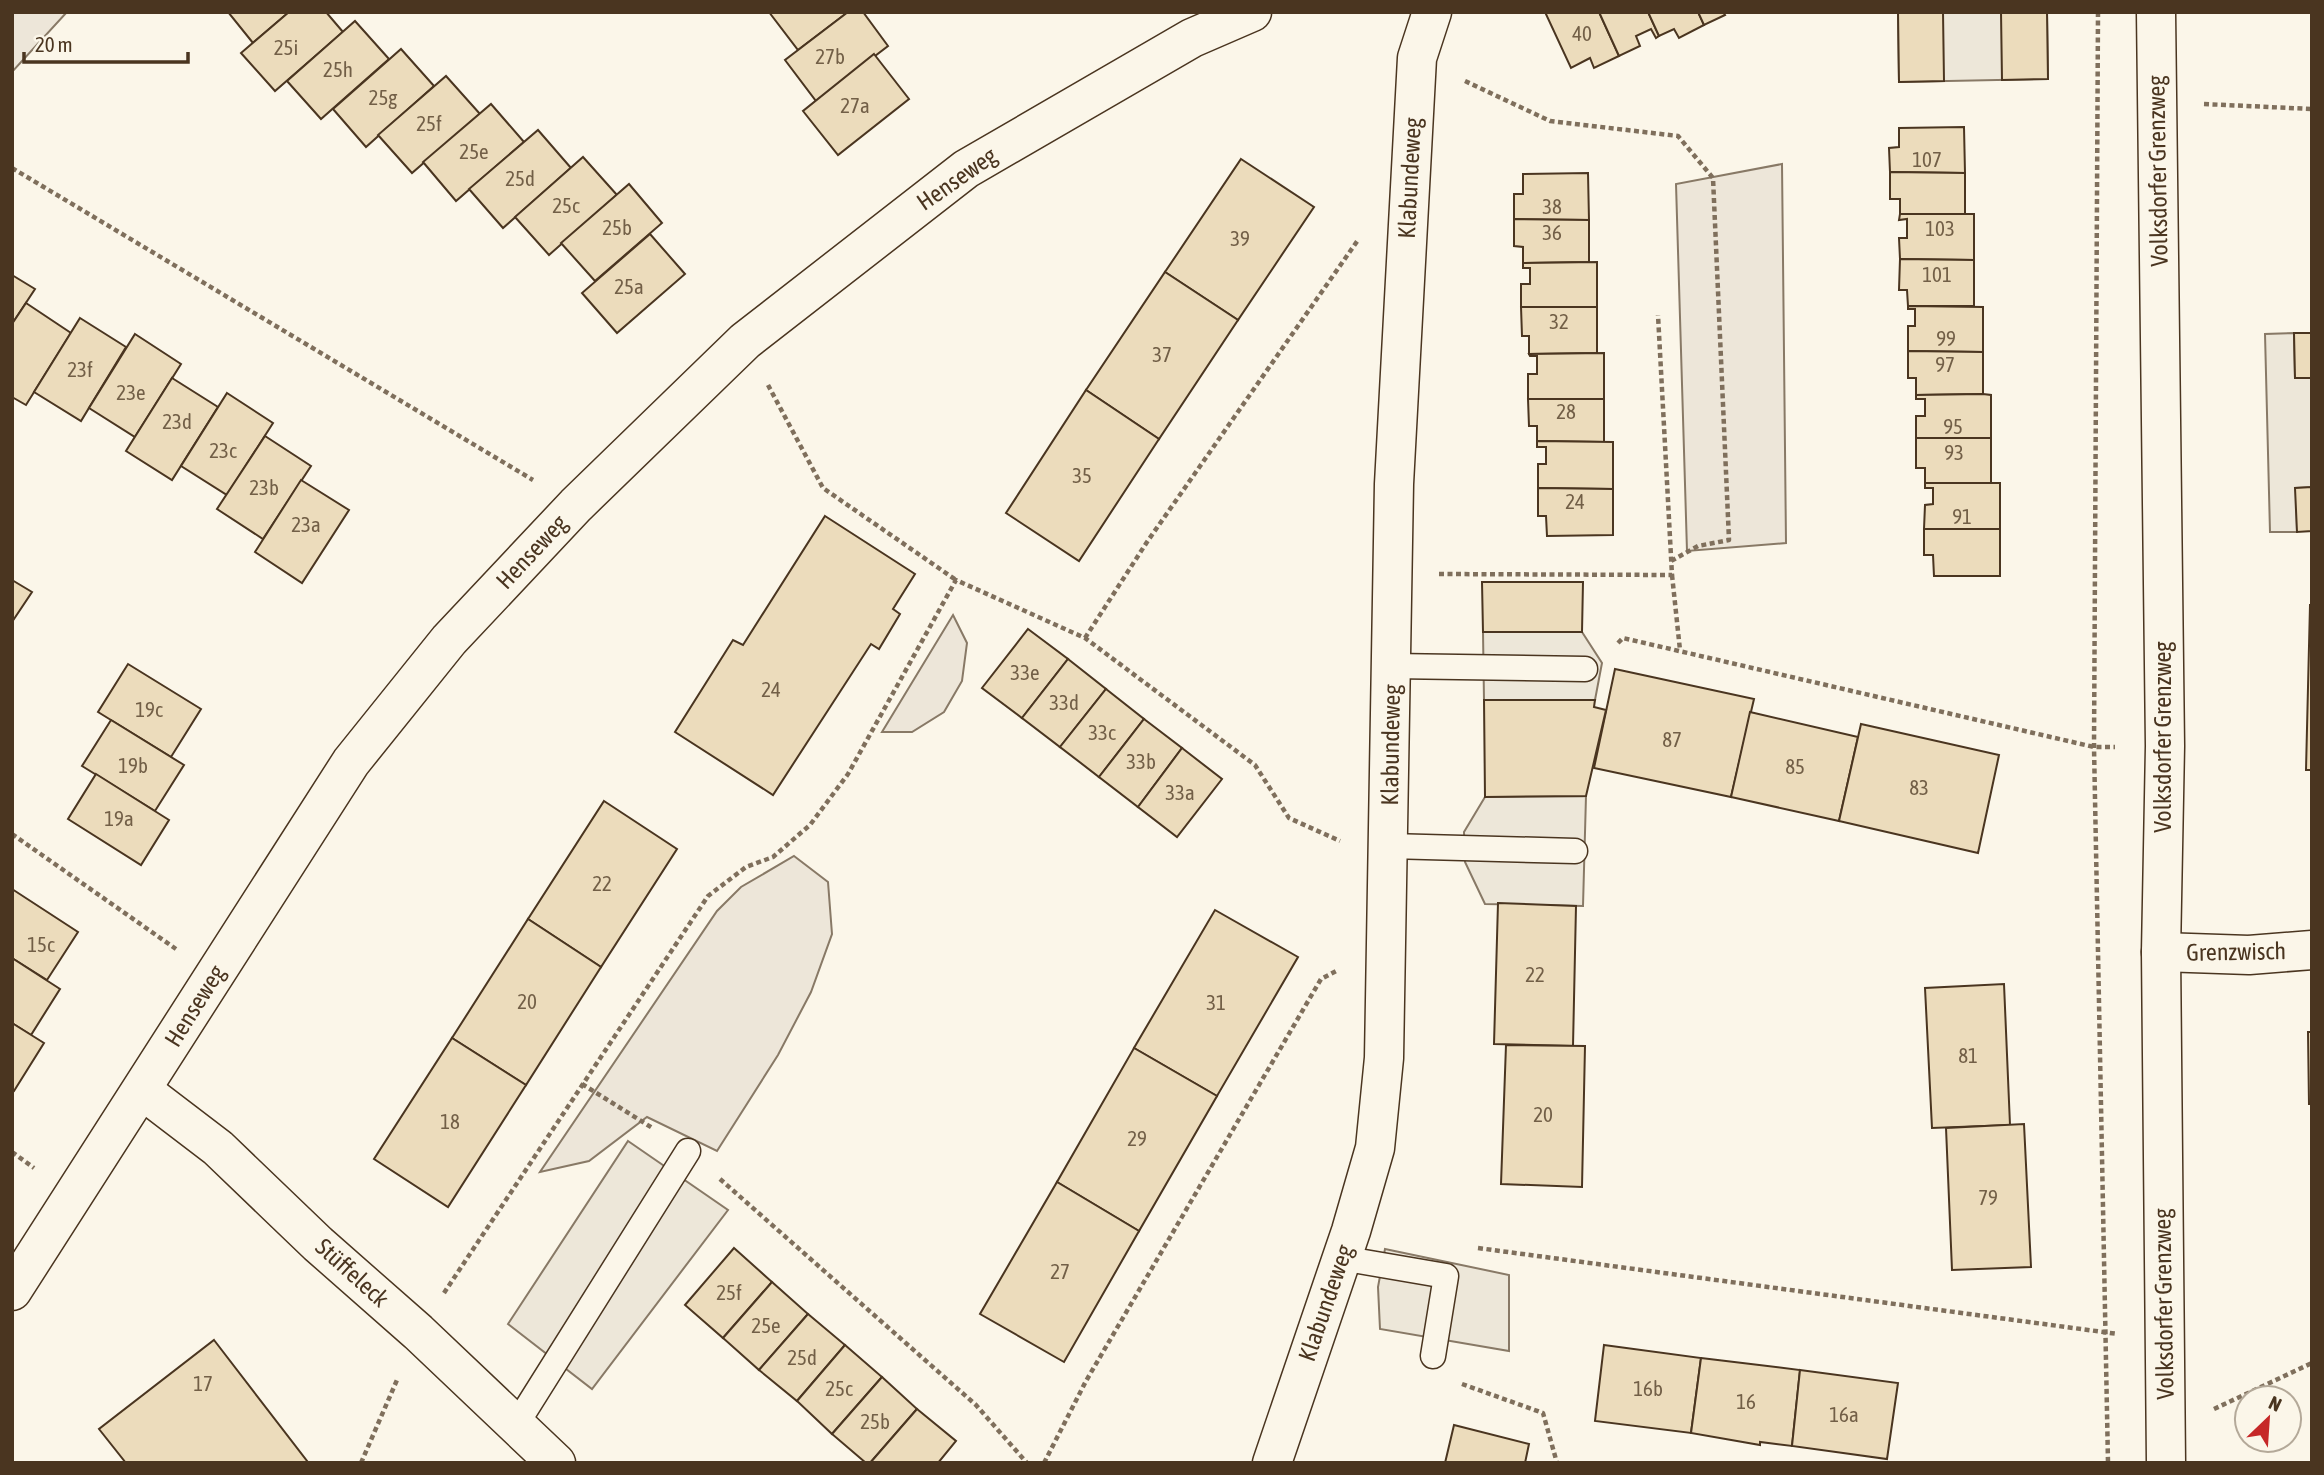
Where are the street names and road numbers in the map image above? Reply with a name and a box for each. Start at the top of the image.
street label: Volksdorfer Grenzweg [2142,74,2173,267]
street label: Klabundeweg [1393,116,1426,239]
street label: Henseweg [912,141,1002,216]
street label: Henseweg [491,509,573,594]
street label: Volksdorfer Grenzweg [2149,641,2176,833]
street label: Klabundeweg [1376,683,1405,806]
street label: Grenzwisch [2186,937,2286,966]
street label: Henseweg [159,959,230,1051]
street label: Volksdorfer Grenzweg [2148,1207,2179,1400]
street label: Stüffeleck [310,1233,395,1313]
street label: Klabundeweg [1293,1240,1358,1365]

